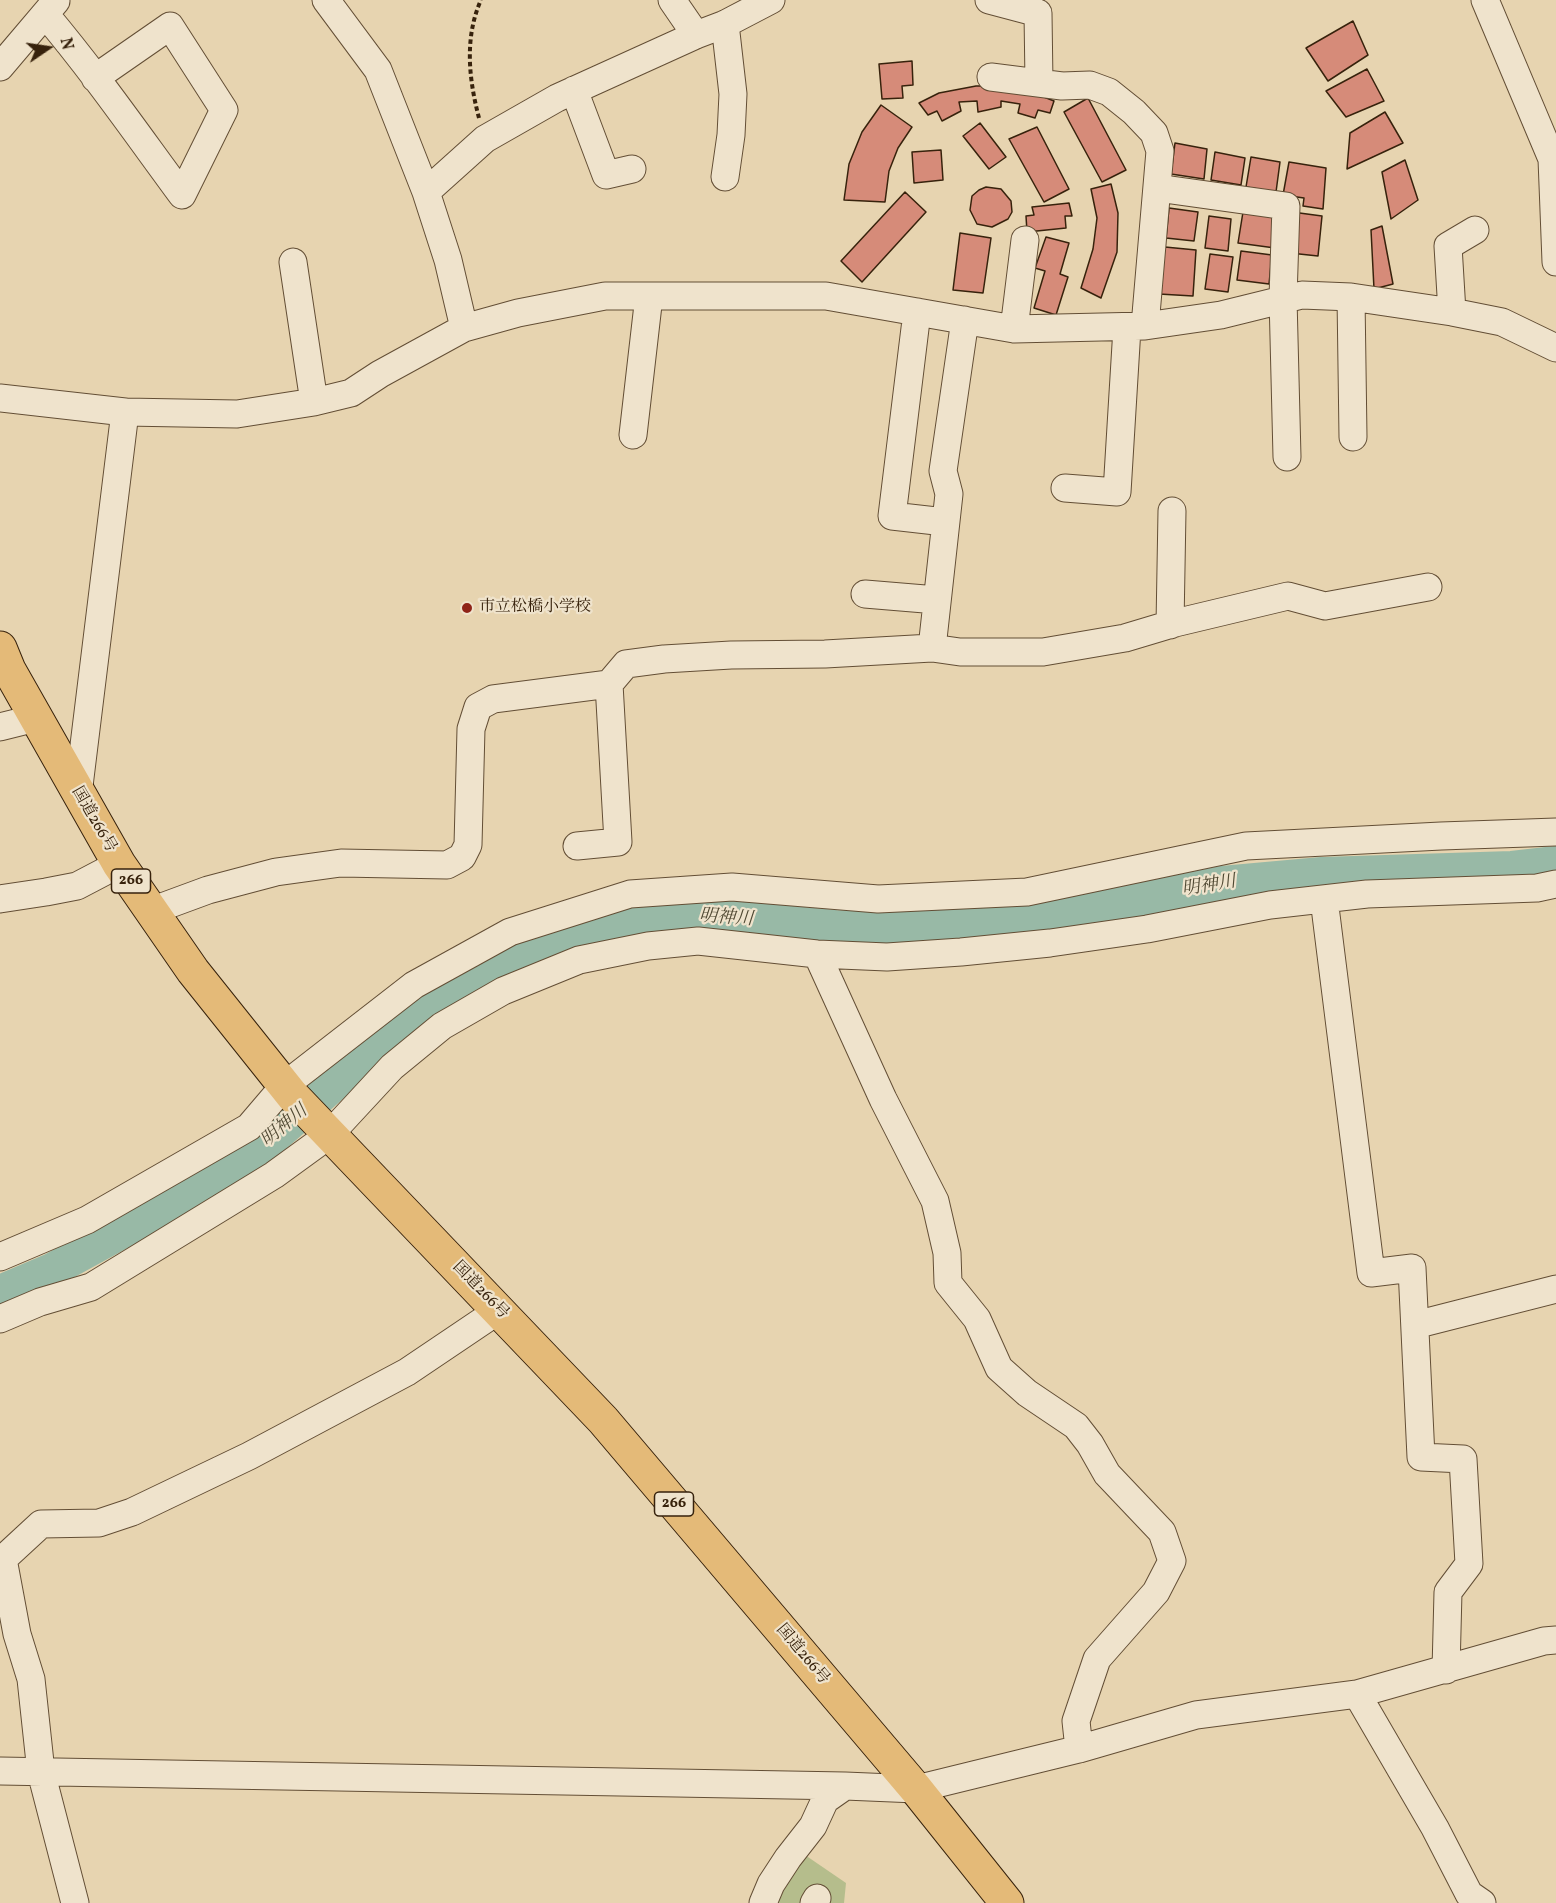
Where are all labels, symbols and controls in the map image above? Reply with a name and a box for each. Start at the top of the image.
north arrow [18,18,78,78]
text: N [54,36,78,52]
place label: 市立松橋小学校 [479,598,591,618]
marker: 市立松橋小学校 [460,601,474,615]
street label: 国道266号 [66,784,120,856]
road number: 266 [112,869,150,893]
water label: 明神川 [1181,872,1237,902]
water label: 明神川 [698,906,754,932]
water label: 明神川 [257,1101,313,1153]
street label: 国道266号 [448,1258,512,1324]
road number: 266 [654,1492,694,1516]
street label: 国道266号 [771,1621,833,1689]

